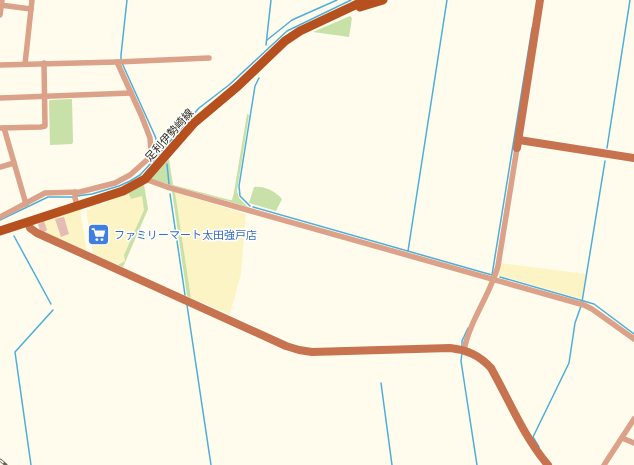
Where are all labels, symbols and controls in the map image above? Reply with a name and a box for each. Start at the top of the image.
street label: 足利伊勢崎線 [142,106,196,164]
supermarket icon: ファミリーマート太田強戸店 [85,222,111,248]
place label: ファミリーマート太田強戸店 [114,228,257,242]

